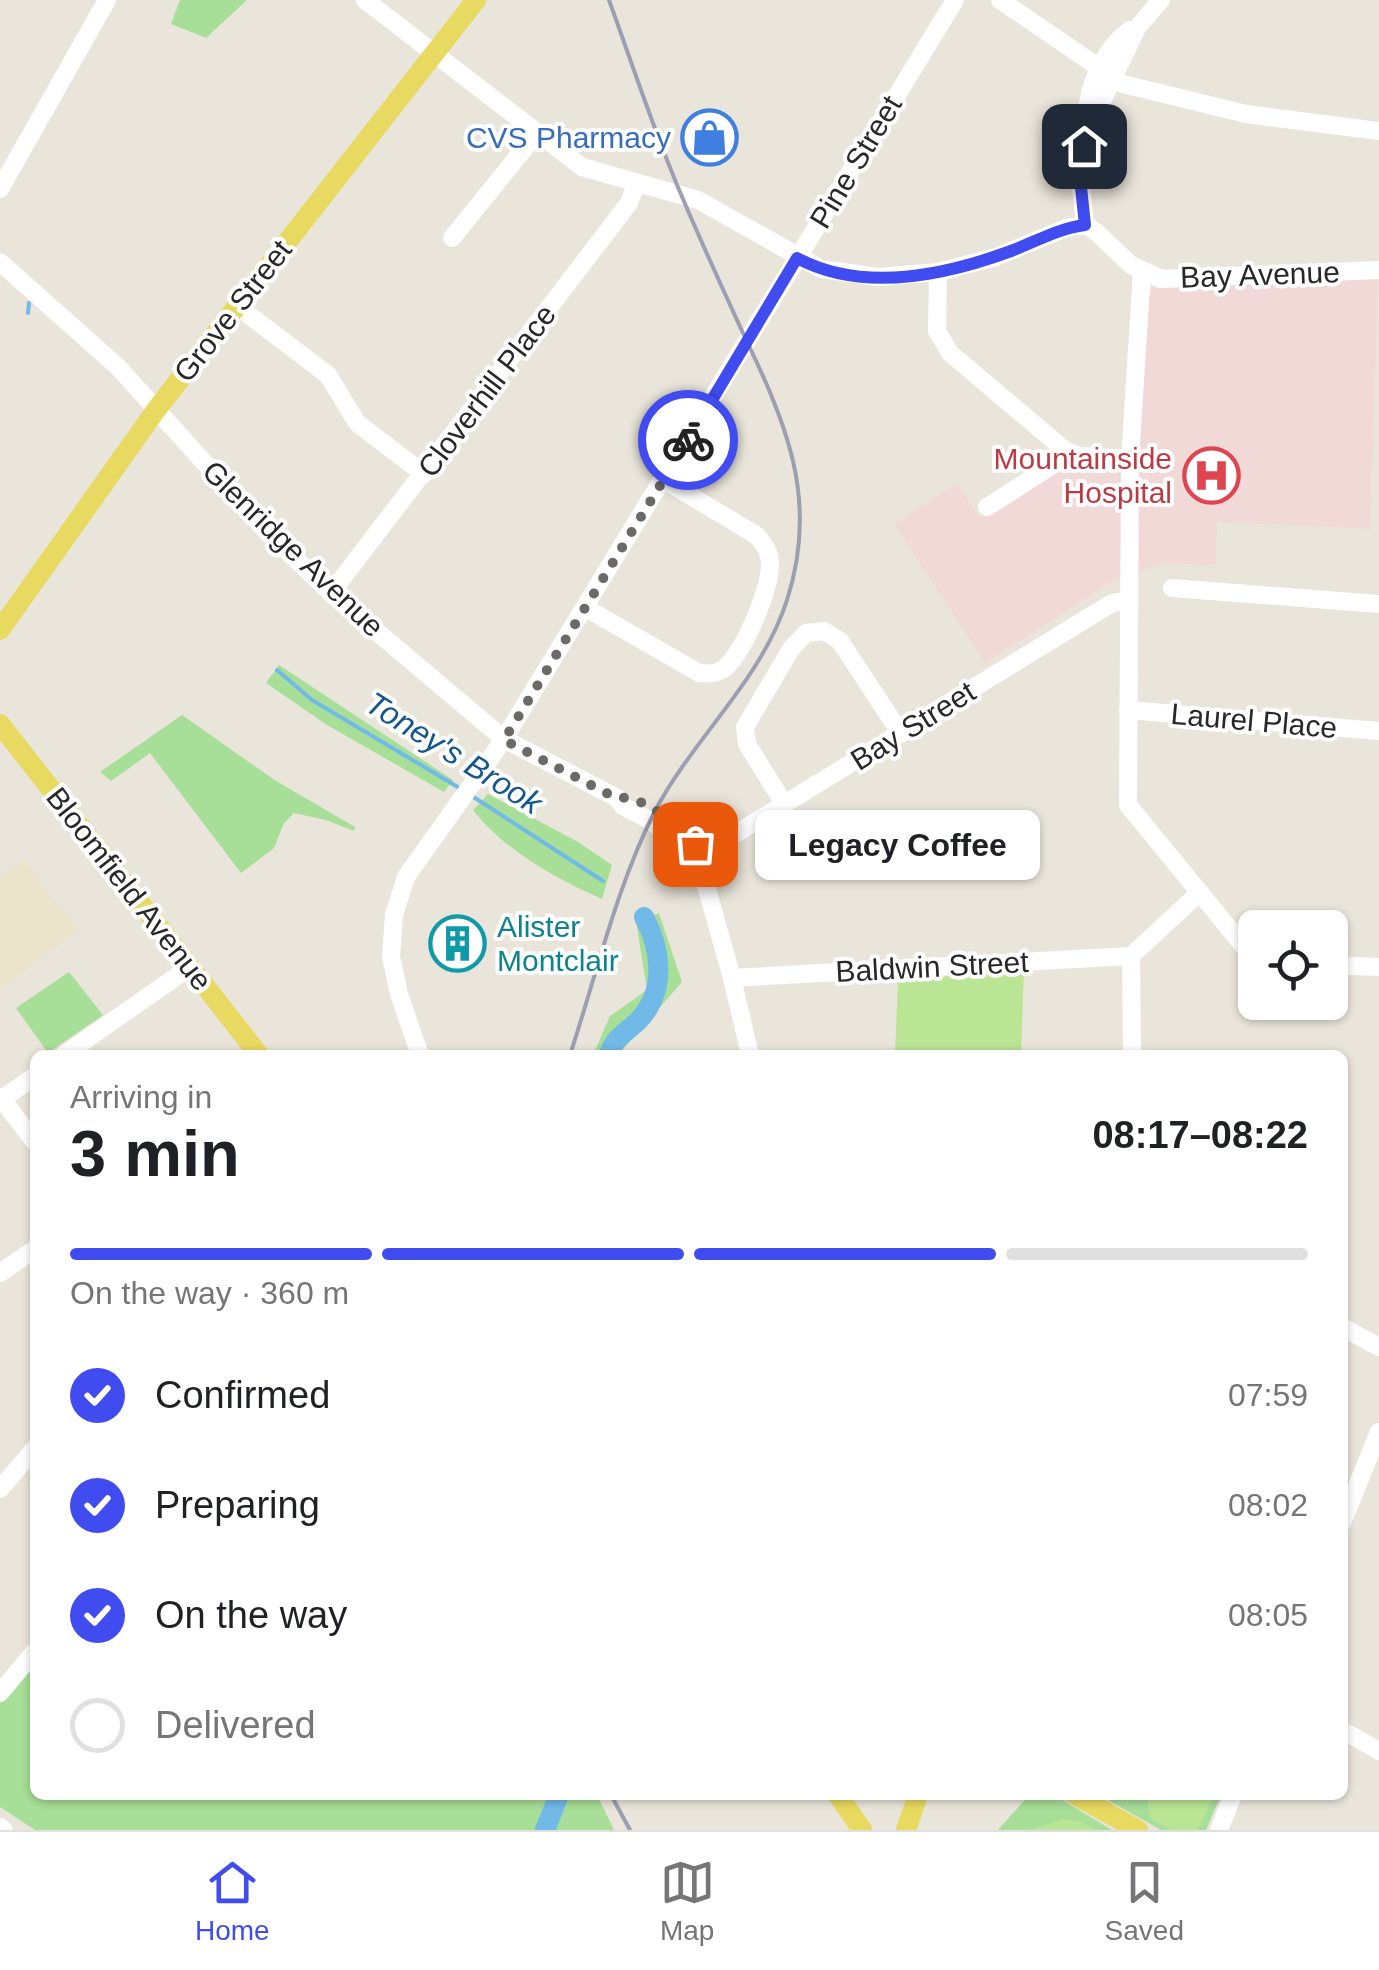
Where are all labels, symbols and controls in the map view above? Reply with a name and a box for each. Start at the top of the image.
street label: Pine Street [803,89,908,234]
pin [1042,104,1127,189]
shop icon: CVS Pharmacy [680,108,740,168]
icon: home [1057,119,1112,174]
place label: CVS Pharmacy [466,121,671,154]
street label: Grove Street [167,233,298,388]
street label: Bay Avenue [1180,255,1340,294]
street label: Cloverhill Place [411,298,562,483]
courier [638,390,738,490]
icon: bike [661,413,716,468]
place label: Mountainside Hospital [994,442,1172,509]
hospital icon: Mountainside Hospital [1181,446,1241,506]
street label: Glenridge Avenue [196,454,390,643]
street label: Bay Street [845,674,981,777]
water label: Toney's Brook [359,685,550,822]
street label: Laurel Place [1170,697,1339,744]
street label: Bloomfield Avenue [40,781,219,997]
pin [653,802,738,887]
callout: Legacy Coffee [755,809,1040,879]
icon: bag [668,817,723,872]
text: Legacy Coffee [788,827,1007,863]
place label: Alister Montclair [497,910,619,977]
map controls [1238,910,1348,1020]
button: locate [1238,910,1348,1020]
building icon: Alister Montclair [428,914,488,974]
street label: Baldwin Street [835,945,1030,988]
text: Arriving in [70,1079,212,1115]
text: 08:17–08:22 [1092,1114,1308,1156]
text: 3 min [70,1117,240,1190]
text: On the way · 360 m [70,1275,349,1311]
icon: check [70,1368,125,1423]
text: Confirmed [155,1374,330,1416]
text: 07:59 [1228,1377,1308,1413]
icon: check [70,1478,125,1533]
text: Preparing [155,1484,320,1526]
text: 08:02 [1228,1487,1308,1523]
icon: check [70,1588,125,1643]
text: On the way [155,1594,347,1636]
text: 08:05 [1228,1597,1308,1633]
text: Delivered [155,1704,316,1746]
tab: Home [195,1855,270,1947]
tab: Map [660,1855,715,1947]
tab: Saved [1105,1855,1184,1947]

